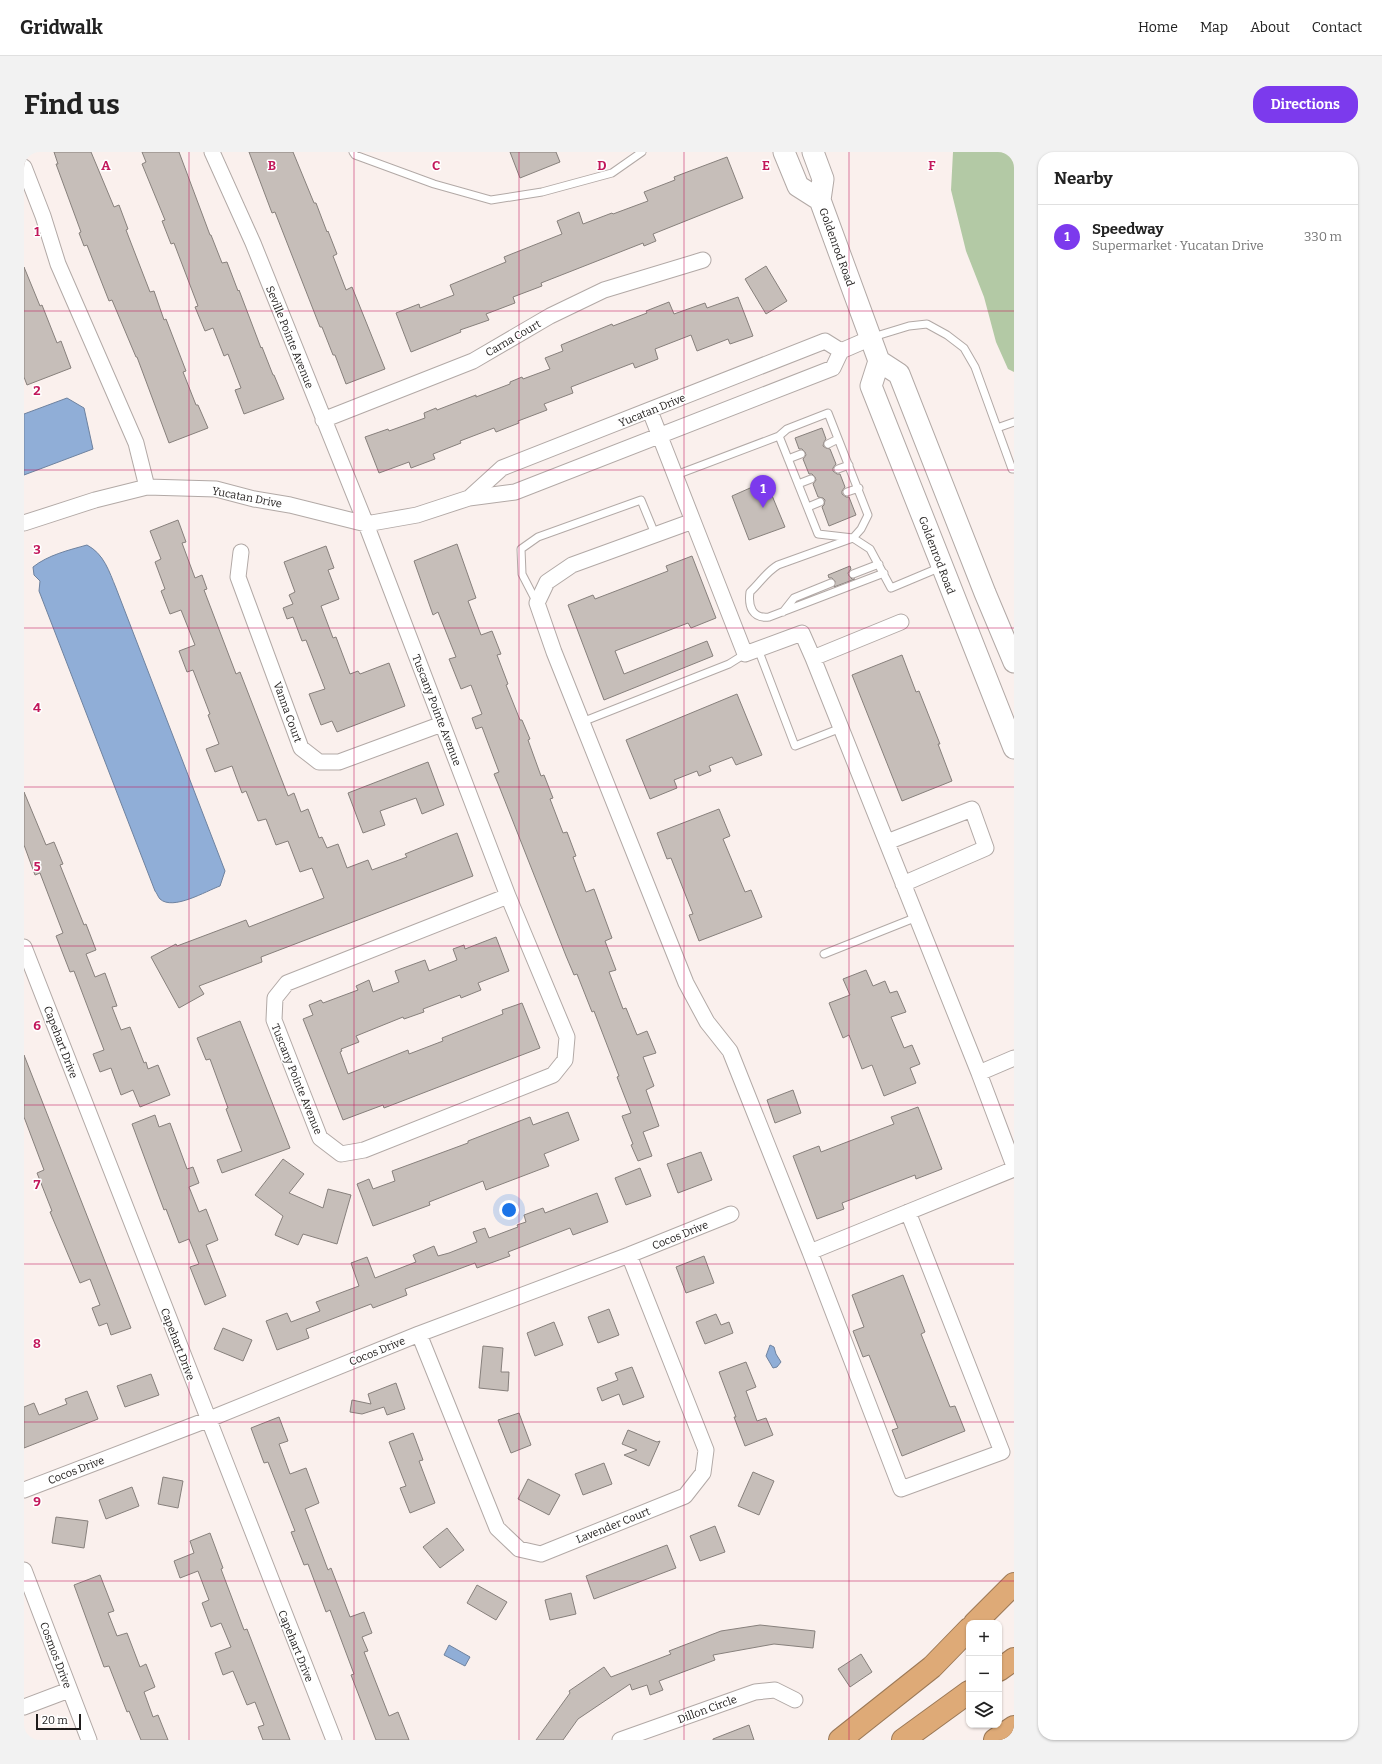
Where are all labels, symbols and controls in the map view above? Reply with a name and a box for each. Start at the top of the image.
text: Gridwalk [20,16,103,39]
text: Home [1138,19,1178,36]
text: Map [1200,19,1228,36]
text: About [1250,19,1290,36]
text: Contact [1312,19,1362,36]
button: Directions [1253,86,1358,123]
text: Find us [24,88,120,121]
text: A [101,158,111,173]
text: B [268,158,276,173]
text: C [432,158,440,173]
text: D [597,158,607,173]
text: E [762,158,770,173]
text: F [928,158,936,173]
text: Nearby [1054,168,1113,189]
street label: Goldenrod Road [816,206,857,289]
text: Speedway [1092,220,1164,238]
text: 1 [34,224,40,239]
text: 1 [1064,229,1070,244]
text: 330 m [1304,229,1342,244]
text: Supermarket · Yucatan Drive [1092,238,1264,253]
street label: Seville Pointe Avenue [263,284,316,390]
street label: Carna Court [483,317,543,359]
text: 2 [33,383,41,398]
street label: Yucatan Drive [617,391,688,430]
pin: 1 [750,475,776,508]
street label: Yucatan Drive [211,484,283,511]
street label: Goldenrod Road [916,514,958,597]
text: 3 [33,542,41,557]
street label: Tuscany Pointe Avenue [409,653,464,768]
street label: Vanna Court [271,680,305,744]
text: 4 [33,700,41,715]
text: 5 [33,859,41,874]
street label: Capehart Drive [41,1004,80,1080]
text: 6 [33,1018,41,1033]
street label: Tuscany Pointe Avenue [268,1022,325,1136]
text: 7 [34,1177,41,1192]
your location [499,1200,519,1220]
street label: Cocos Drive [650,1218,710,1253]
street label: Capehart Drive [158,1306,197,1382]
street label: Cocos Drive [347,1334,407,1369]
text: 8 [33,1336,41,1351]
street label: Cocos Drive [46,1454,106,1487]
text: 9 [33,1494,41,1509]
street label: Lavender Court [574,1505,652,1546]
street label: Capehart Drive [275,1608,316,1684]
street label: Cosmos Drive [37,1620,74,1690]
map controls [966,1620,1002,1728]
button: + [966,1620,1002,1656]
button: − [966,1656,1002,1692]
button: layers [966,1692,1002,1728]
street label: Dillon Circle [676,1693,739,1726]
scale bar [36,1712,81,1731]
text: 20 m [42,1714,68,1727]

